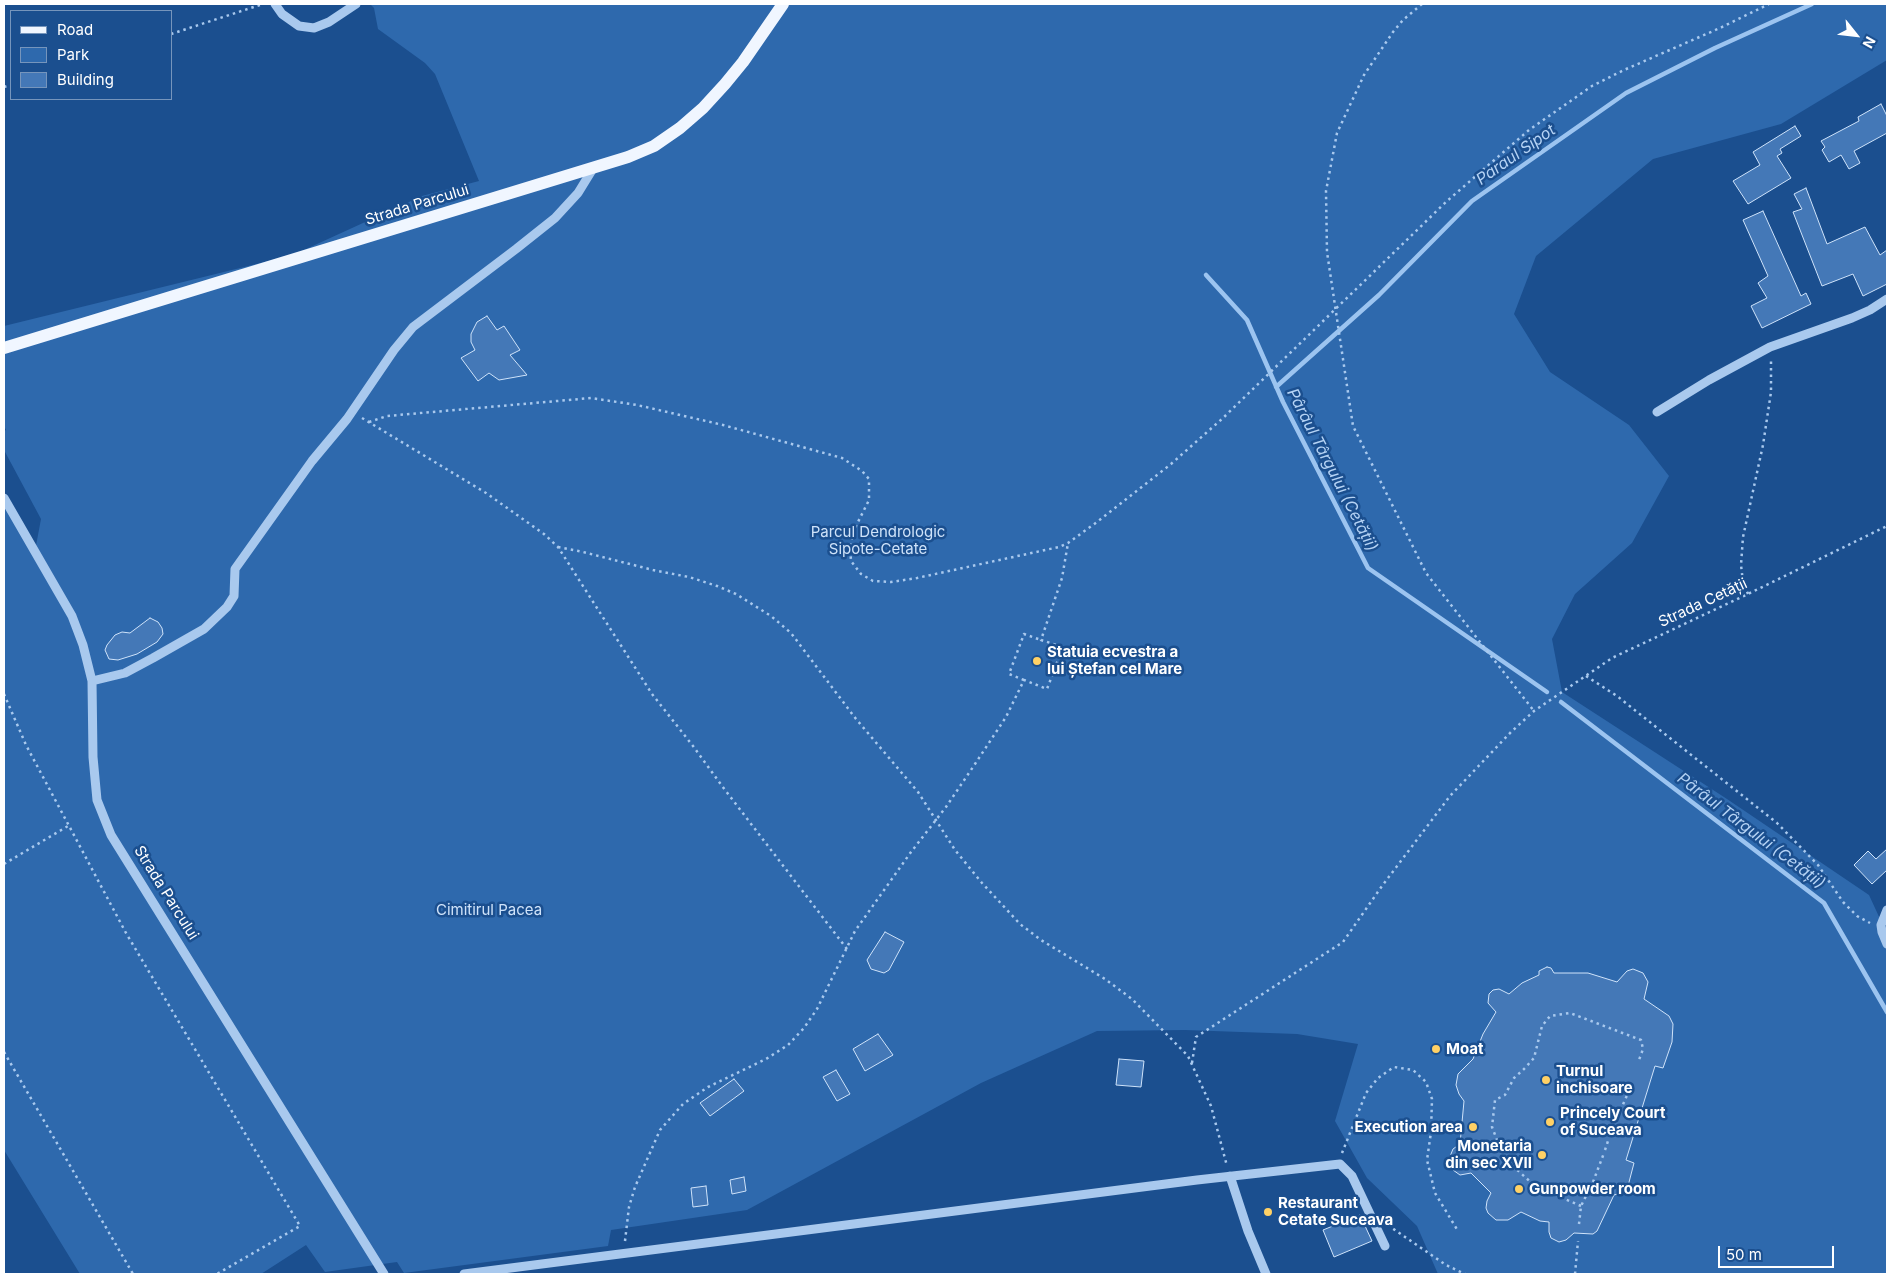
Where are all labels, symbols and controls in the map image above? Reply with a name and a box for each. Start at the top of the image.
legend [10,10,172,100]
north arrow [1831,10,1881,60]
text: Road [57,20,93,39]
text: N [1860,34,1880,51]
text: Park [57,45,89,64]
text: Building [57,70,114,89]
water label: Paraul Sipot [1473,121,1559,189]
street label: Strada Parcului [363,181,471,229]
water label: Pârâul Târgului (Cetății) [1283,385,1381,555]
park label: Parcul Dendrologic Sipote-Cetate [811,523,945,558]
street label: Strada Cetății [1656,575,1750,631]
place label: Statuia ecvestra a lui Ștefan cel Mare [1047,643,1182,678]
marker: Statuia ecvestra a lui Ștefan cel Mare [1031,655,1043,667]
water label: Pârâul Târgului (Cetății) [1673,769,1829,893]
street label: Strada Parcului [130,843,202,943]
park label: Cimitirul Pacea [436,901,542,919]
place label: Moat [1446,1040,1484,1058]
marker: Moat [1430,1043,1442,1055]
place label: Turnul inchisoare [1556,1062,1633,1097]
marker: Turnul inchisoare [1540,1074,1552,1086]
place label: Princely Court of Suceava [1560,1104,1665,1139]
marker: Princely Court of Suceava [1544,1116,1556,1128]
place label: Execution area [1354,1118,1463,1136]
marker: Execution area [1467,1121,1479,1133]
place label: Monetaria din sec XVII [1445,1137,1532,1172]
marker: Monetaria din sec XVII [1536,1149,1548,1161]
place label: Gunpowder room [1529,1180,1656,1198]
marker: Gunpowder room [1513,1183,1525,1195]
place label: Restaurant Cetate Suceava [1278,1194,1393,1229]
marker: Restaurant Cetate Suceava [1262,1206,1274,1218]
scale bar [1721,1236,1837,1268]
text: 50 m [1726,1245,1762,1264]

